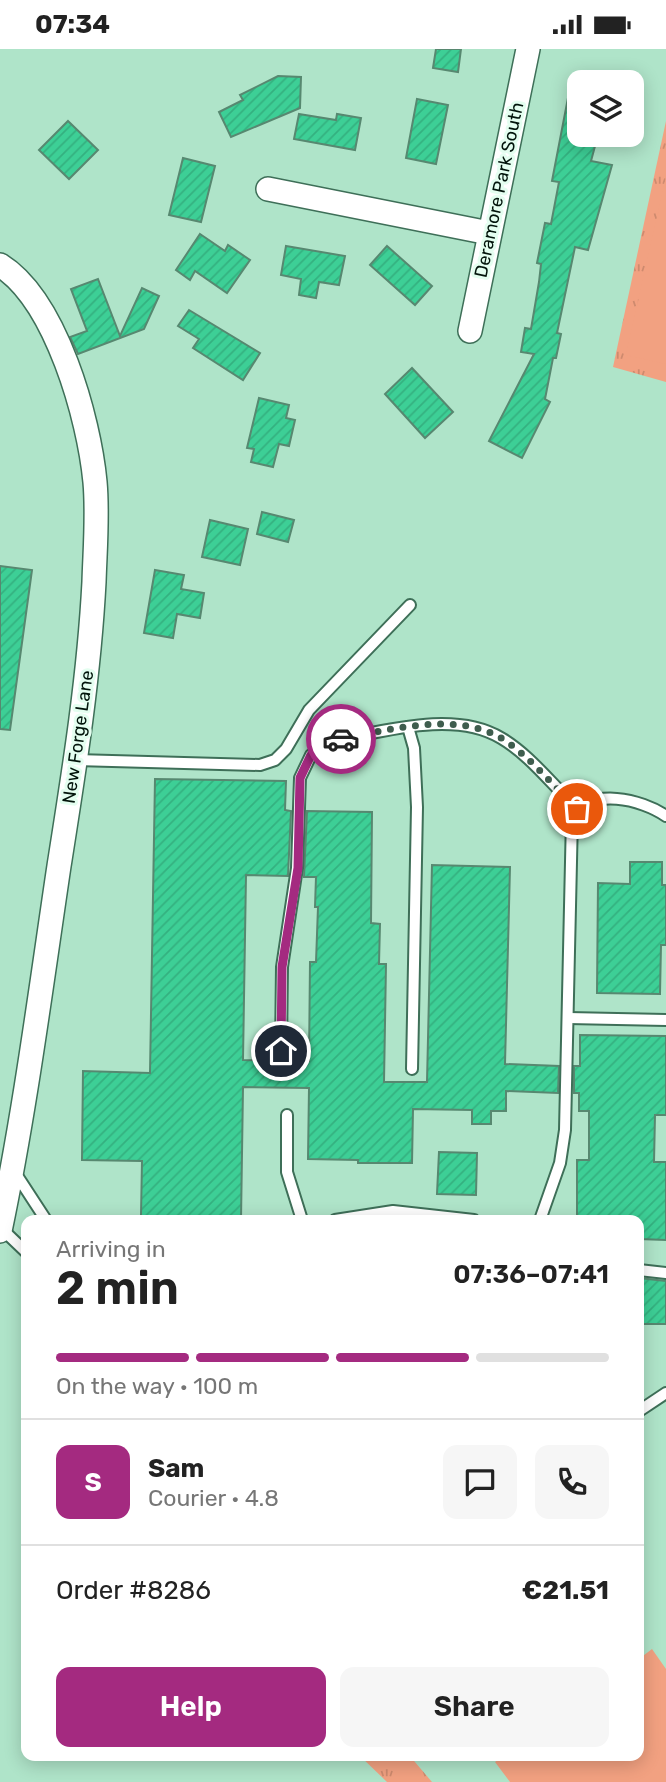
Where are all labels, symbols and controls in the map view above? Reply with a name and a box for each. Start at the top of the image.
text: 07:34 [35,9,110,40]
map controls [567,70,644,147]
button: layers [567,70,644,147]
street label: Deramore Park South [470,100,528,280]
street label: New Forge Lane [58,669,98,805]
courier [306,704,376,774]
icon: car [322,720,360,758]
pin [547,779,607,839]
icon: bag [558,790,596,828]
pin [251,1021,311,1081]
icon: home [262,1032,300,1070]
text: Arriving in [56,1235,166,1263]
text: 07:36–07:41 [453,1259,609,1290]
text: 2 min [56,1261,179,1316]
text: On the way · 100 m [56,1372,258,1400]
button: chat [443,1445,517,1519]
button: phone [535,1445,609,1519]
text: Sam [148,1453,204,1484]
text: S [84,1467,102,1498]
text: Courier · 4.8 [148,1484,279,1512]
text: Order #8286 [56,1575,211,1606]
text: €21.51 [522,1575,609,1606]
button: Help [56,1667,326,1747]
button: Share [340,1667,609,1747]

